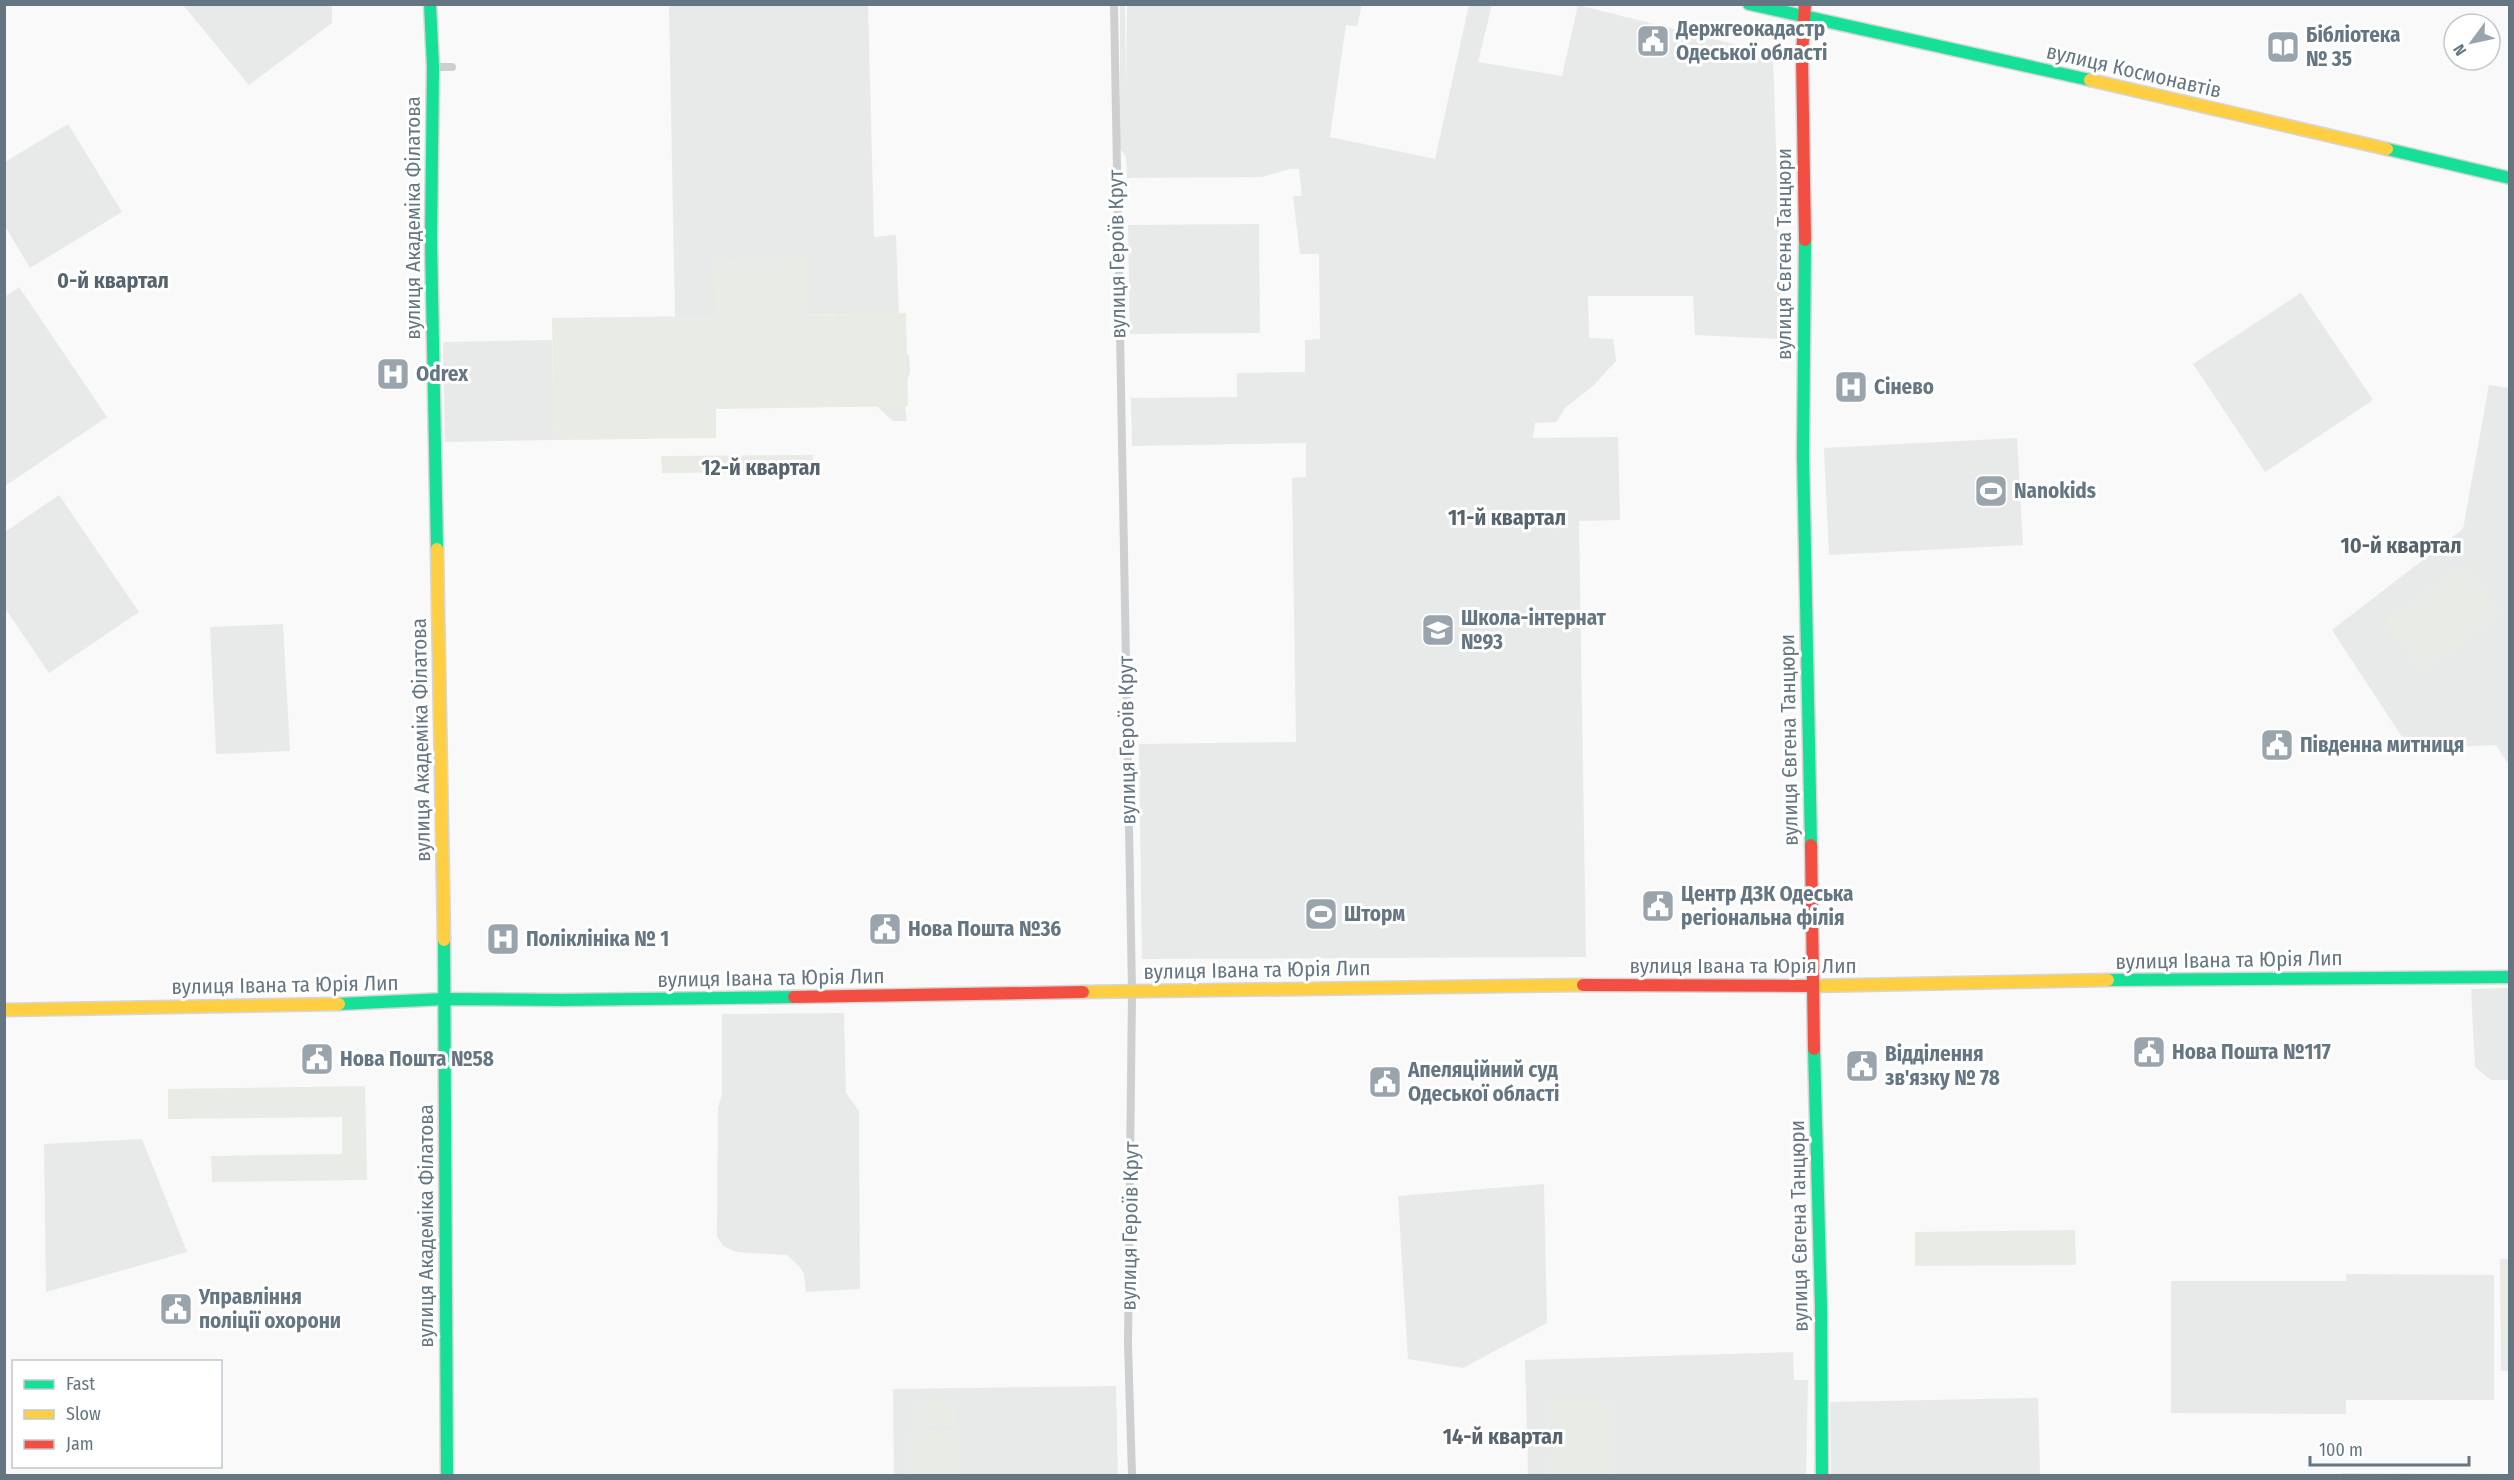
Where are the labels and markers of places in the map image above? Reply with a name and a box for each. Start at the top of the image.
place label: Держгеокадастр Одеської області [1675,16,1827,66]
place label: Бібліотека № 35 [2306,22,2400,72]
public building icon: Держгеокадастр Одеської області [1635,23,1671,59]
library icon: Бібліотека № 35 [2265,29,2301,65]
hospital icon: Odrex [375,356,411,392]
place label: Odrex [416,361,469,387]
hospital icon: Сінево [1833,369,1869,405]
place label: Сінево [1874,374,1934,400]
sports icon: Nanokids [1973,473,2009,509]
place label: Nanokids [2014,478,2096,504]
place label: Школа-інтернат №93 [1461,605,1607,655]
school or university icon: Школа-інтернат №93 [1420,612,1456,648]
public building icon: Південна митниця [2259,727,2295,763]
place label: Південна митниця [2300,732,2464,758]
place label: Центр ДЗК Одеська регіональна філія [1681,881,1853,931]
public building icon: Центр ДЗК Одеська регіональна філія [1640,888,1676,924]
sports icon: Шторм [1303,896,1339,932]
place label: Шторм [1344,901,1405,927]
public building icon: Нова Пошта №36 [867,911,903,947]
place label: Нова Пошта №36 [908,916,1061,942]
hospital icon: Поліклініка № 1 [485,921,521,957]
place label: Поліклініка № 1 [526,926,669,952]
public building icon: Нова Пошта №117 [2131,1034,2167,1070]
place label: Нова Пошта №117 [2172,1039,2331,1065]
public building icon: Нова Пошта №58 [299,1041,335,1077]
place label: Відділення зв'язку № 78 [1885,1041,2000,1091]
place label: Нова Пошта №58 [340,1046,494,1072]
public building icon: Відділення зв'язку № 78 [1844,1048,1880,1084]
place label: Апеляційний суд Одеської області [1407,1057,1559,1107]
public building icon: Апеляційний суд Одеської області [1367,1064,1403,1100]
place label: Управління поліції охорони [198,1284,341,1334]
public building icon: Управління поліції охорони [158,1291,194,1327]

